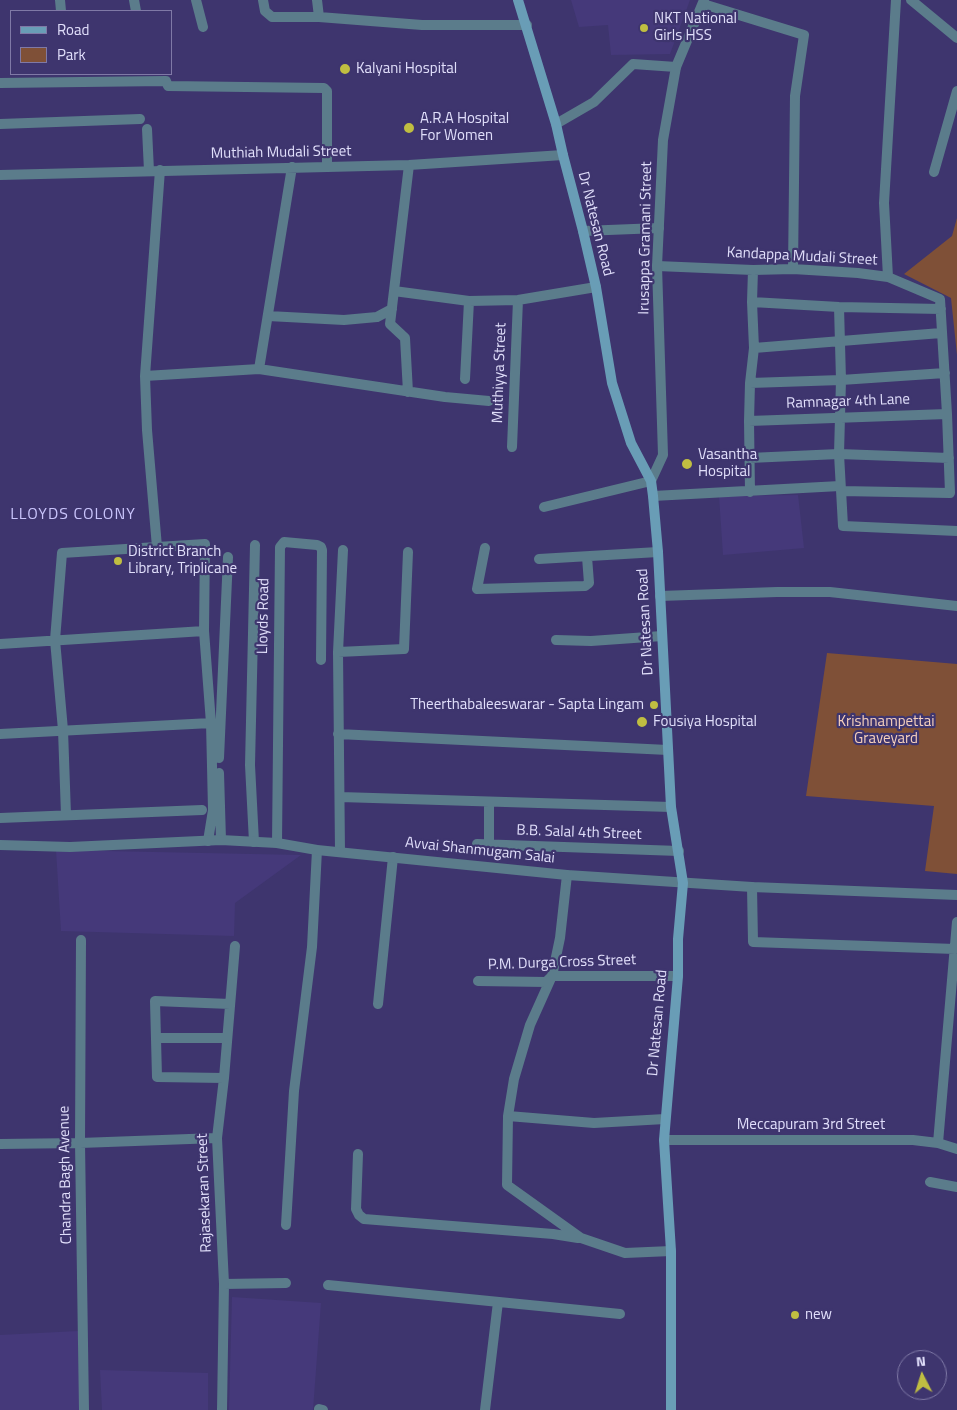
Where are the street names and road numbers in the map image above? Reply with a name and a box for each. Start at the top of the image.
street label: Muthiah Mudali Street [210,143,352,163]
street label: Irusappa Gramani Street [636,161,656,315]
street label: Dr Natesan Road [573,170,617,278]
street label: Kandappa Mudali Street [726,244,878,270]
street label: Muthiyya Street [489,322,511,424]
street label: Ramnagar 4th Lane [786,391,910,413]
street label: Dr Natesan Road [634,568,658,676]
street label: Lloyds Road [254,578,274,654]
street label: B.B. Salal 4th Street [516,822,642,844]
street label: Avvai Shanmugam Salai [404,834,556,868]
street label: P.M. Durga Cross Street [488,951,636,975]
street label: Dr Natesan Road [644,969,672,1077]
street label: Chandra Bagh Avenue [56,1106,76,1244]
street label: Meccapuram 3rd Street [737,1116,885,1134]
street label: Rajasekaran Street [194,1133,216,1253]

